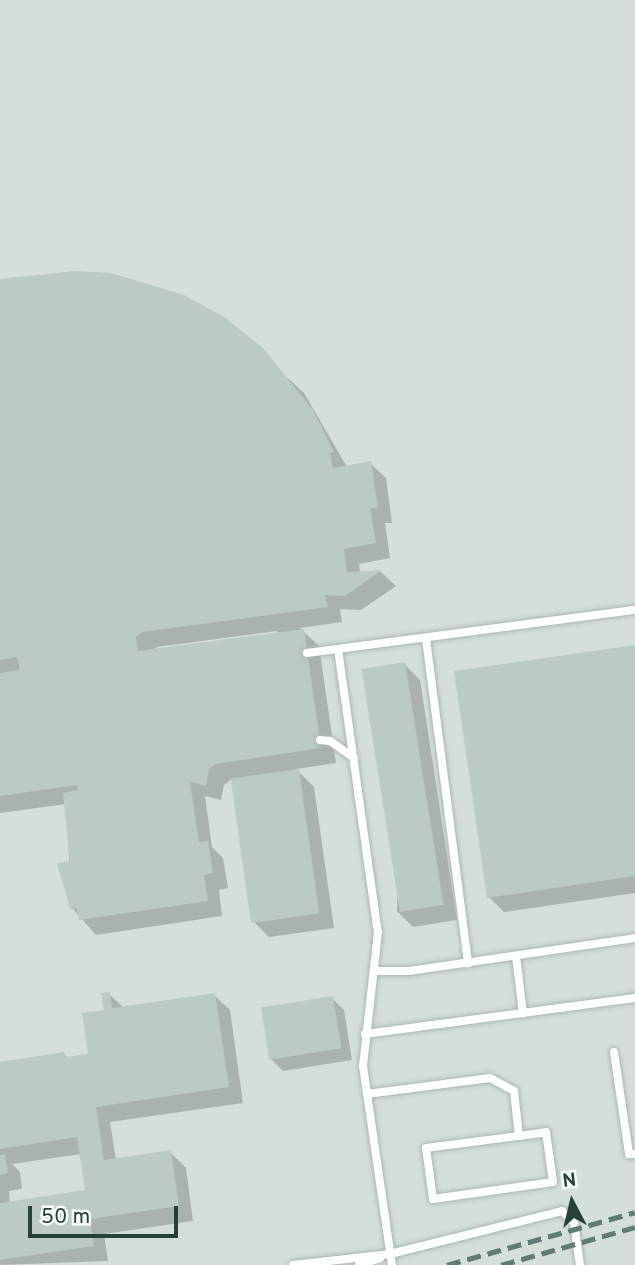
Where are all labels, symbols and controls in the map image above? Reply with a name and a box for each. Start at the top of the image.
north arrow [537,1167,607,1237]
text: N [561,1168,578,1194]
scale bar [32,1192,182,1236]
text: 50 m [41,1204,90,1231]

